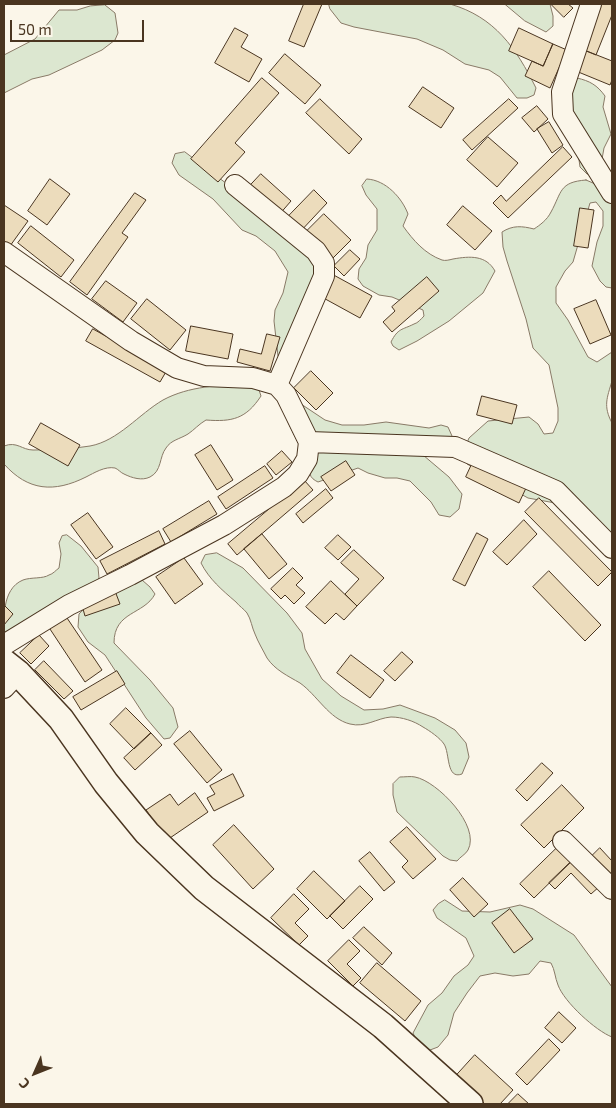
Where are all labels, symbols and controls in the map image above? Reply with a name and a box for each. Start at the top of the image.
scale bar [12,10,146,42]
text: 50 m [18,20,52,38]
north arrow [10,1048,60,1098]
text: С [15,1075,33,1093]

